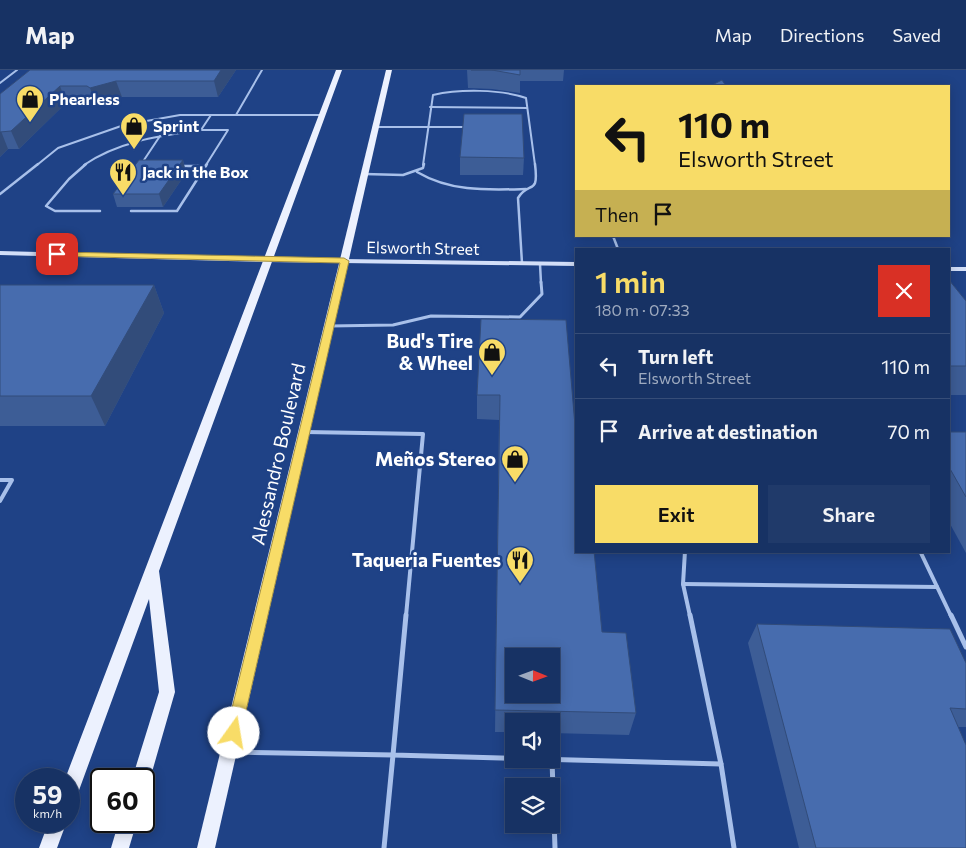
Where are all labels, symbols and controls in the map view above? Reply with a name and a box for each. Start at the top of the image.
text: Map [25,20,75,49]
text: Map [715,24,752,46]
text: Directions [780,24,864,46]
text: Saved [892,24,941,46]
shop icon: Phearless [15,84,45,123]
place label: Phearless [49,89,120,108]
text: 110 m [678,102,770,145]
icon: left [595,105,660,170]
shop icon: Sprint [119,111,149,150]
place label: Sprint [153,116,199,135]
text: Elsworth Street [678,145,834,172]
restaurant icon: Jack in the Box [108,157,138,196]
place label: Jack in the Box [142,162,249,181]
icon: arrive [649,200,677,228]
text: Then [595,203,639,226]
pin [36,233,78,275]
street label: Elsworth Street [366,237,480,258]
icon: arrive [43,240,71,268]
text: 1 min [595,262,666,299]
button: close [878,265,930,317]
text: 180 m · 07:33 [595,300,690,319]
place label: Bud's Tire & Wheel [387,329,473,374]
shop icon: Bud's Tire & Wheel [477,337,507,376]
text: Turn left [638,345,713,368]
icon: left [595,352,623,380]
text: 110 m [881,355,930,378]
street label: Alessandro Boulevard [245,361,310,547]
text: Elsworth Street [638,368,751,387]
icon: arrive [595,417,623,445]
text: Arrive at destination [638,420,818,443]
text: 70 m [887,420,930,443]
shop icon: Meños Stereo [500,444,530,483]
place label: Meños Stereo [375,447,496,470]
button: Exit [595,485,758,543]
button: Share [768,485,930,543]
restaurant icon: Taqueria Fuentes [505,545,535,584]
place label: Taqueria Fuentes [352,548,501,571]
north arrow [505,648,560,702]
map controls [505,648,560,833]
position arrow [207,706,259,758]
button: sound [505,713,560,768]
speed limit sign: 60 [90,768,155,833]
button: layers [505,778,560,833]
text: 59 [32,779,63,809]
text: km/h [33,806,62,820]

